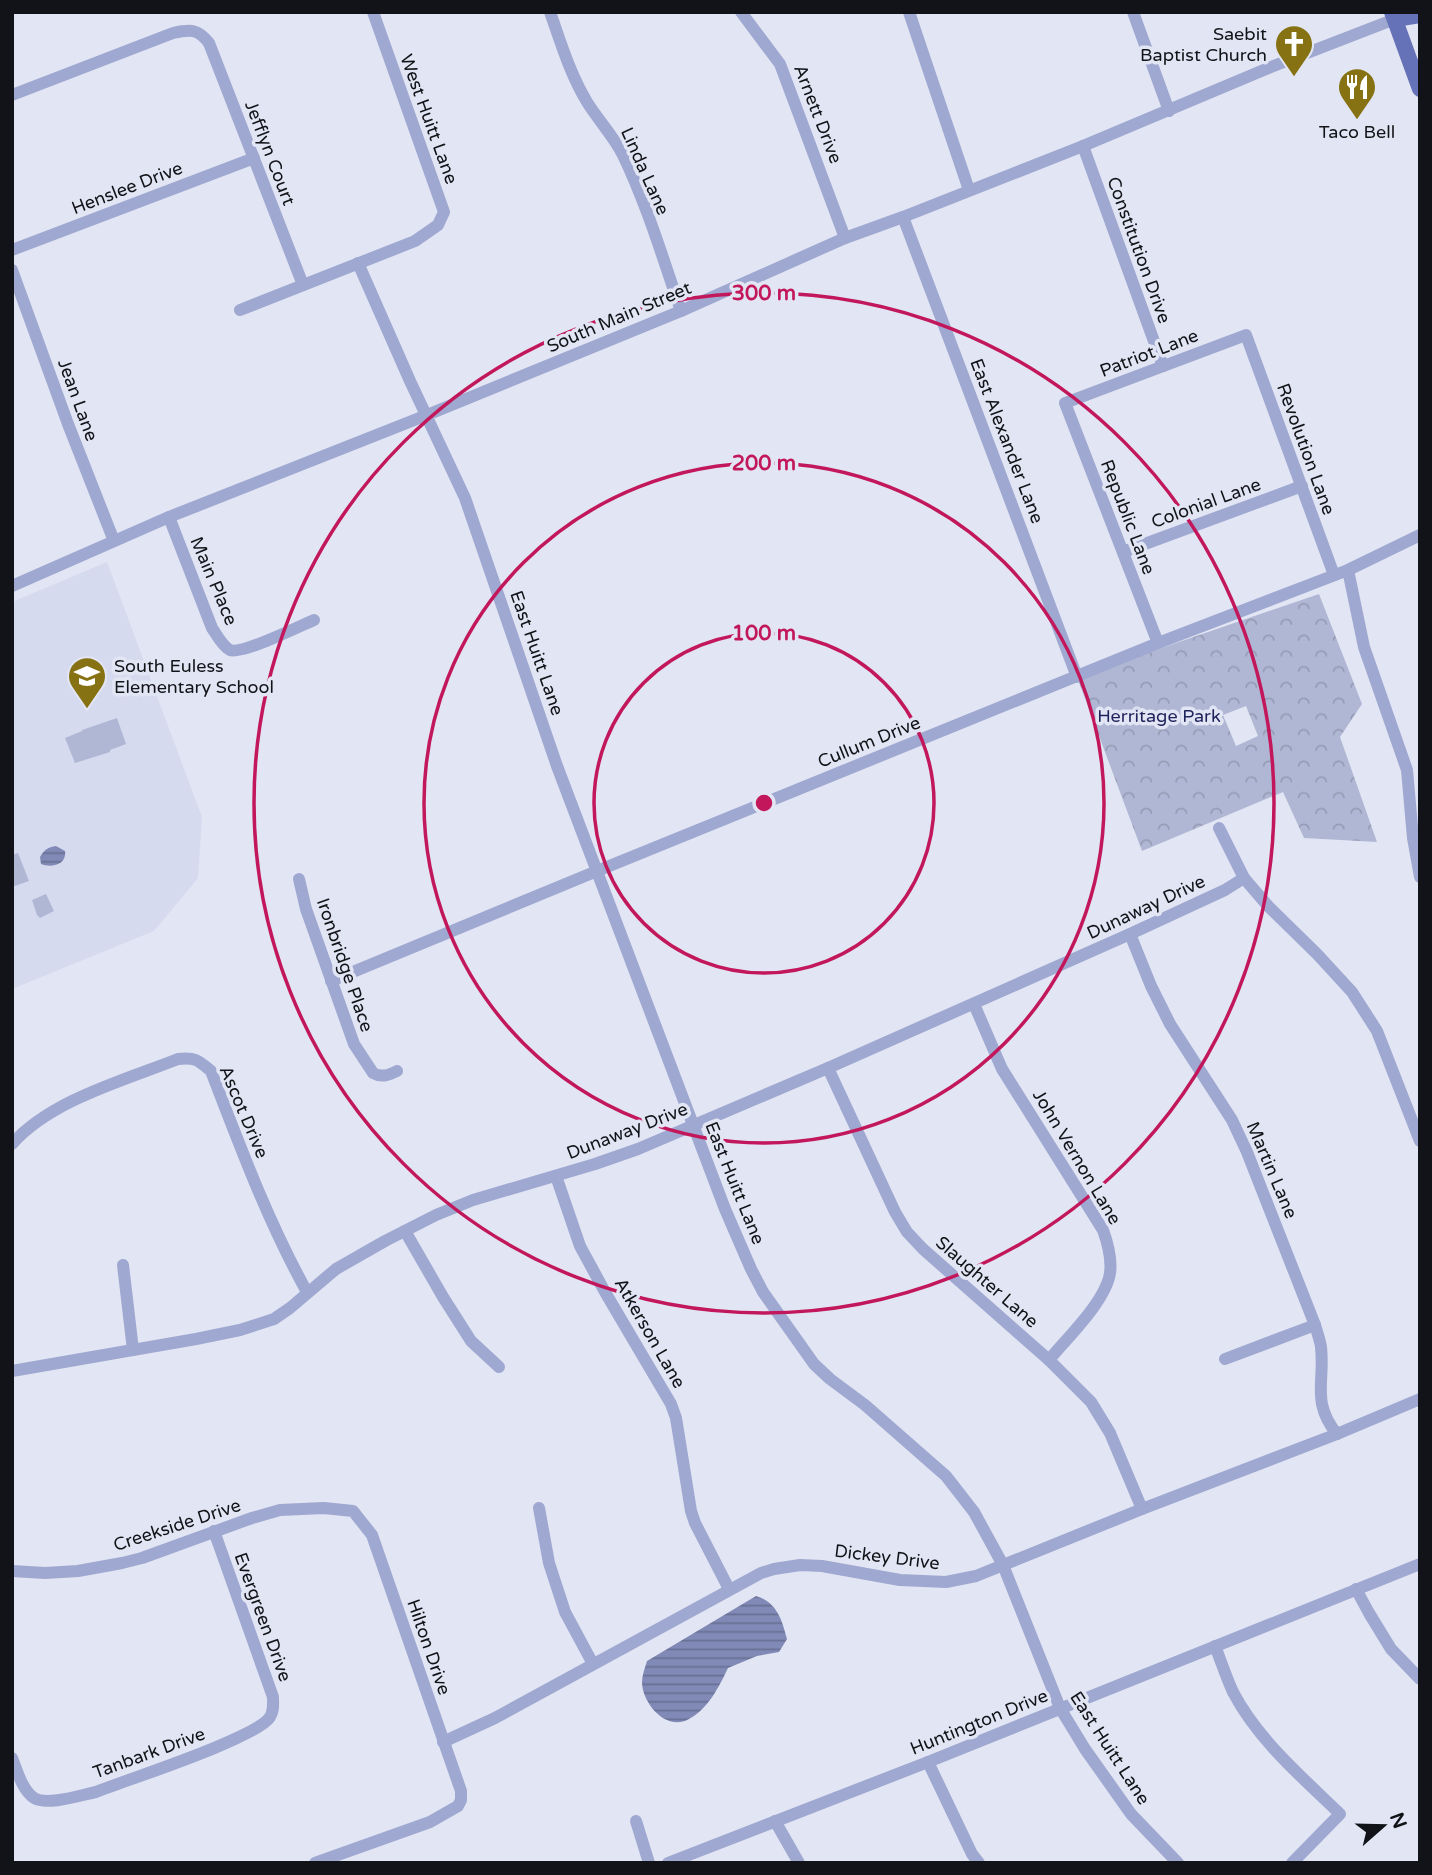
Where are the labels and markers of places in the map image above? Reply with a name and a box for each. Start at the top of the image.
place label: Saebit Baptist Church [1140,23,1267,66]
church icon: Saebit Baptist Church [1273,23,1315,78]
restaurant icon: Taco Bell [1336,66,1378,121]
place label: Taco Bell [1319,121,1395,143]
school or university icon: South Euless Elementary School [66,655,108,710]
place label: South Euless Elementary School [114,655,274,698]
centre of rings [752,791,776,815]

